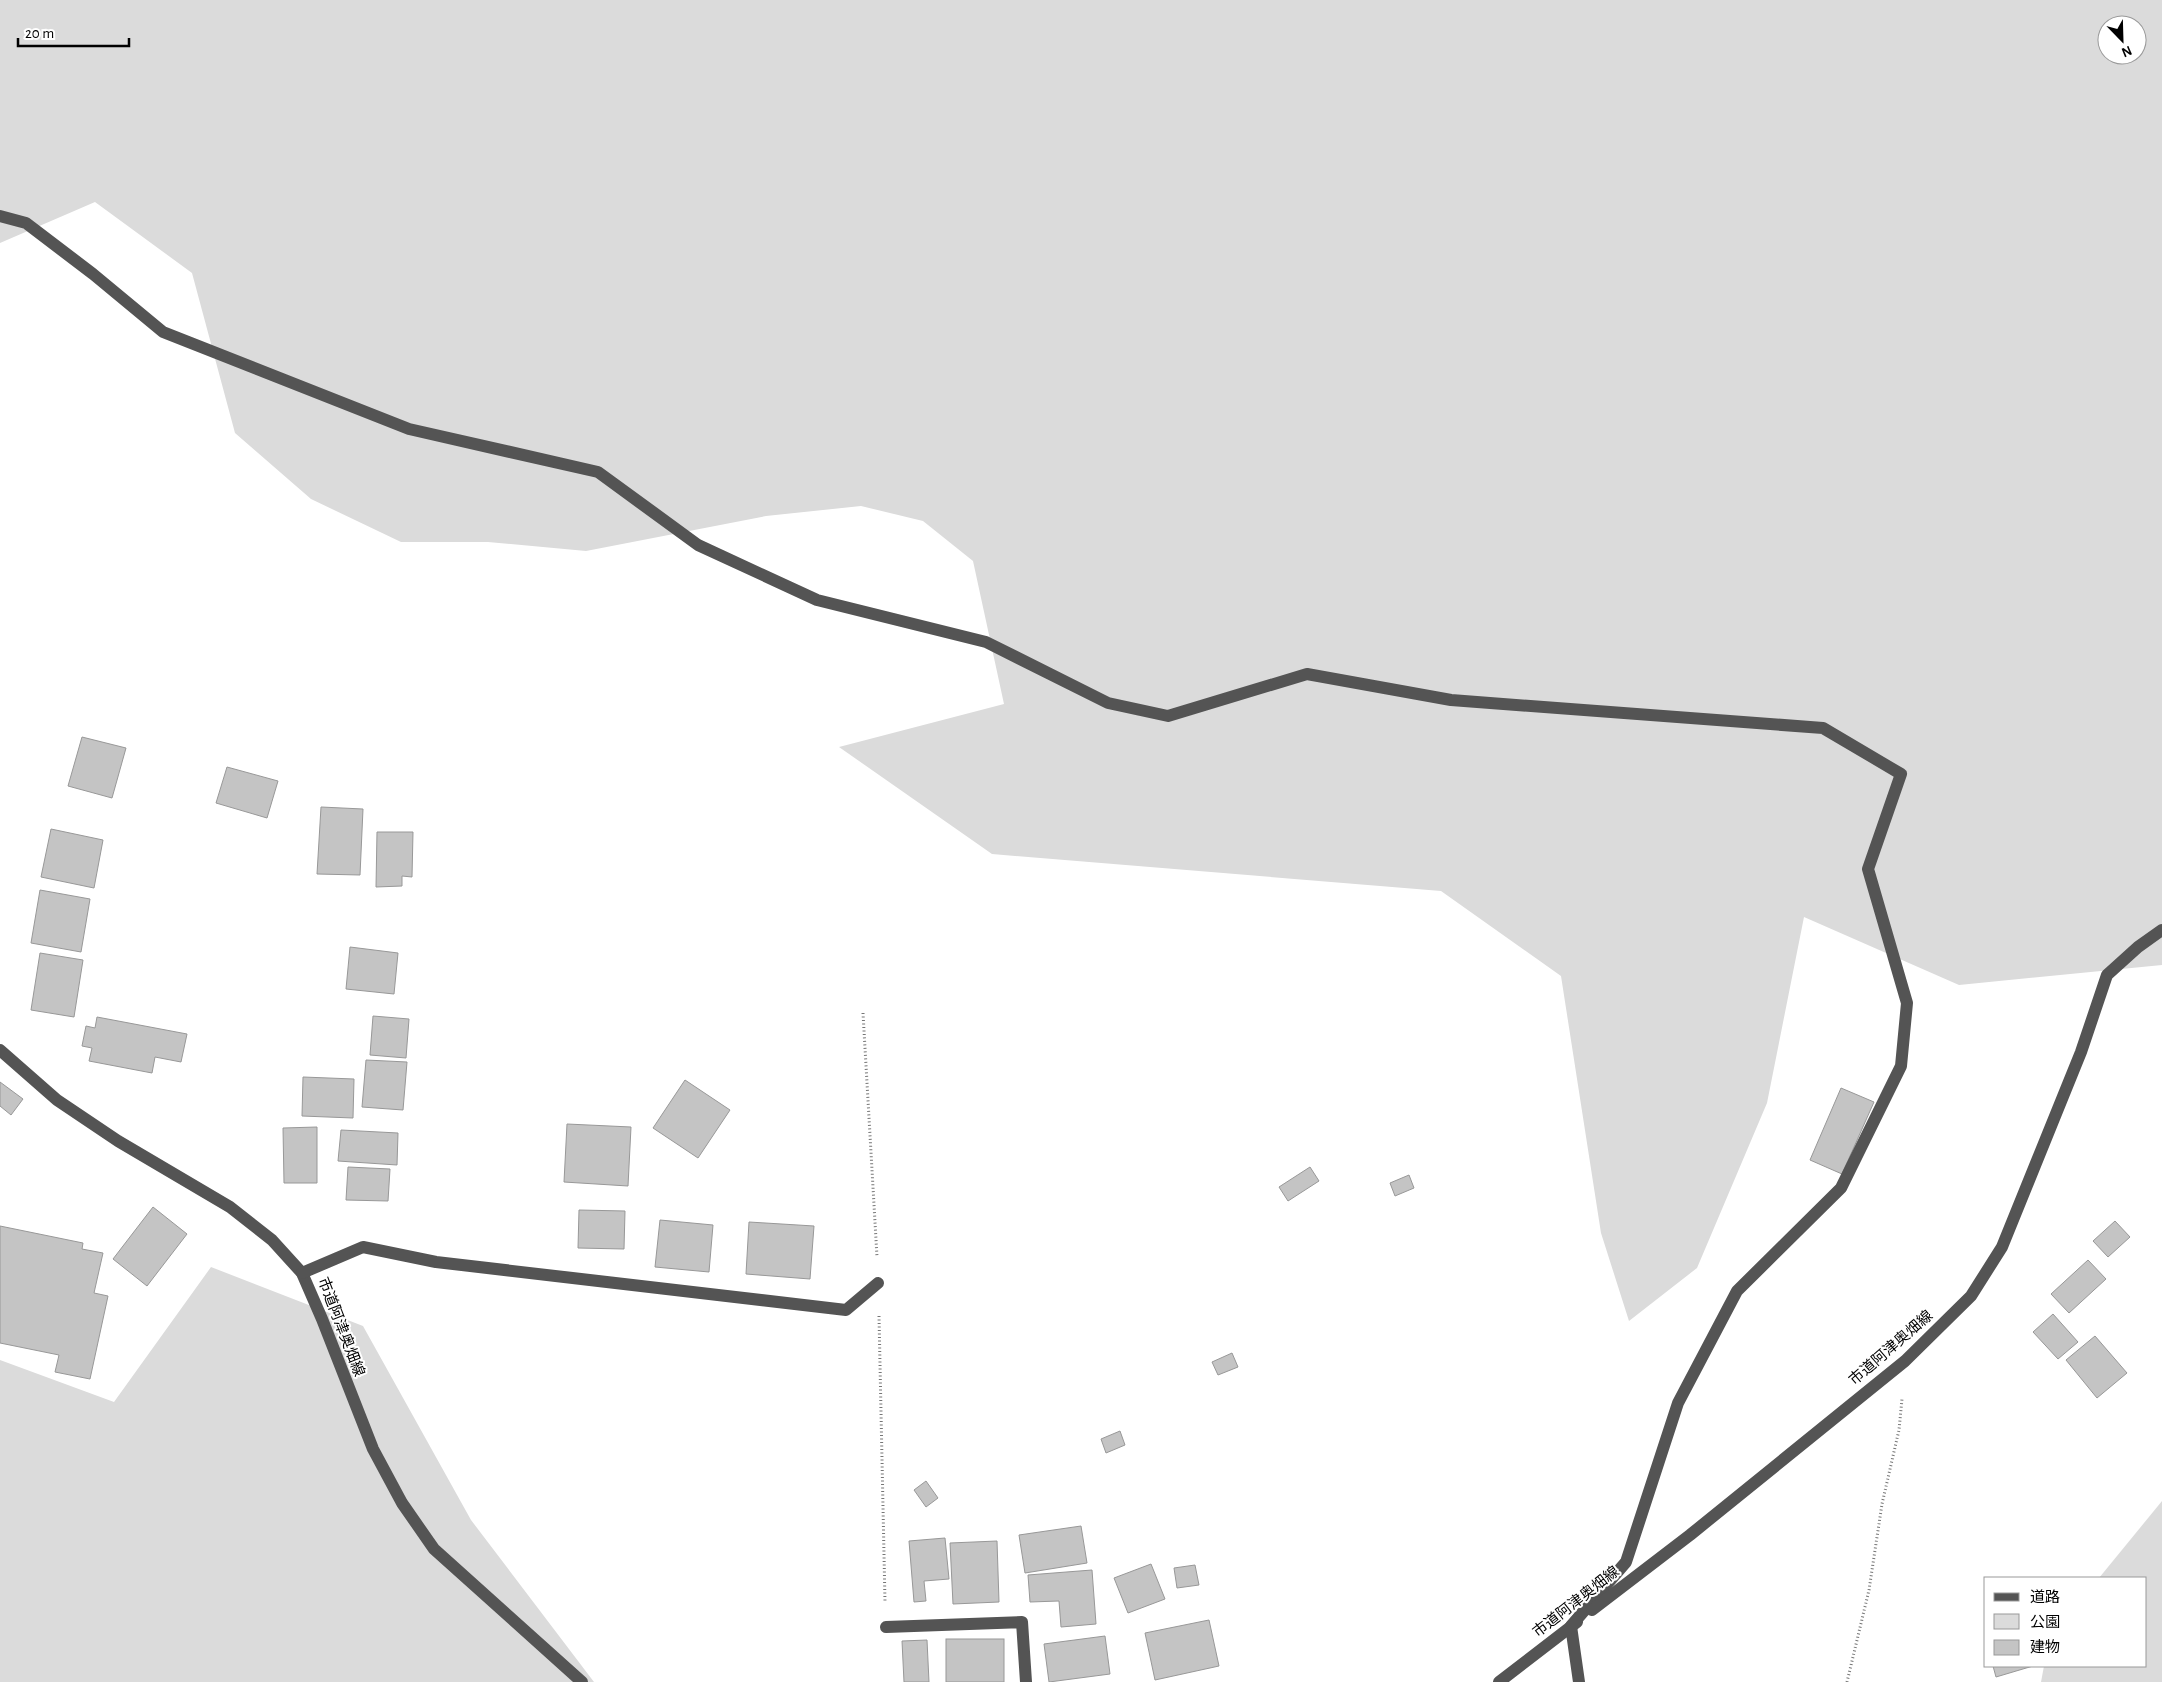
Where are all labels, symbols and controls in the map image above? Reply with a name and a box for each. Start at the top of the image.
scale bar [18,15,129,47]
north arrow [2097,15,2147,65]
text: 20 m [25,26,54,41]
text: N [2119,43,2134,59]
street label: 市道阿津奥畑線 [315,1275,368,1379]
street label: 市道阿津奥畑線 [1846,1307,1936,1388]
street label: 市道阿津奥畑線 [1529,1563,1622,1640]
legend [1984,1577,2147,1667]
text: 道路 [2030,1589,2060,1605]
text: 公園 [2030,1614,2060,1630]
text: 建物 [2030,1639,2060,1655]

